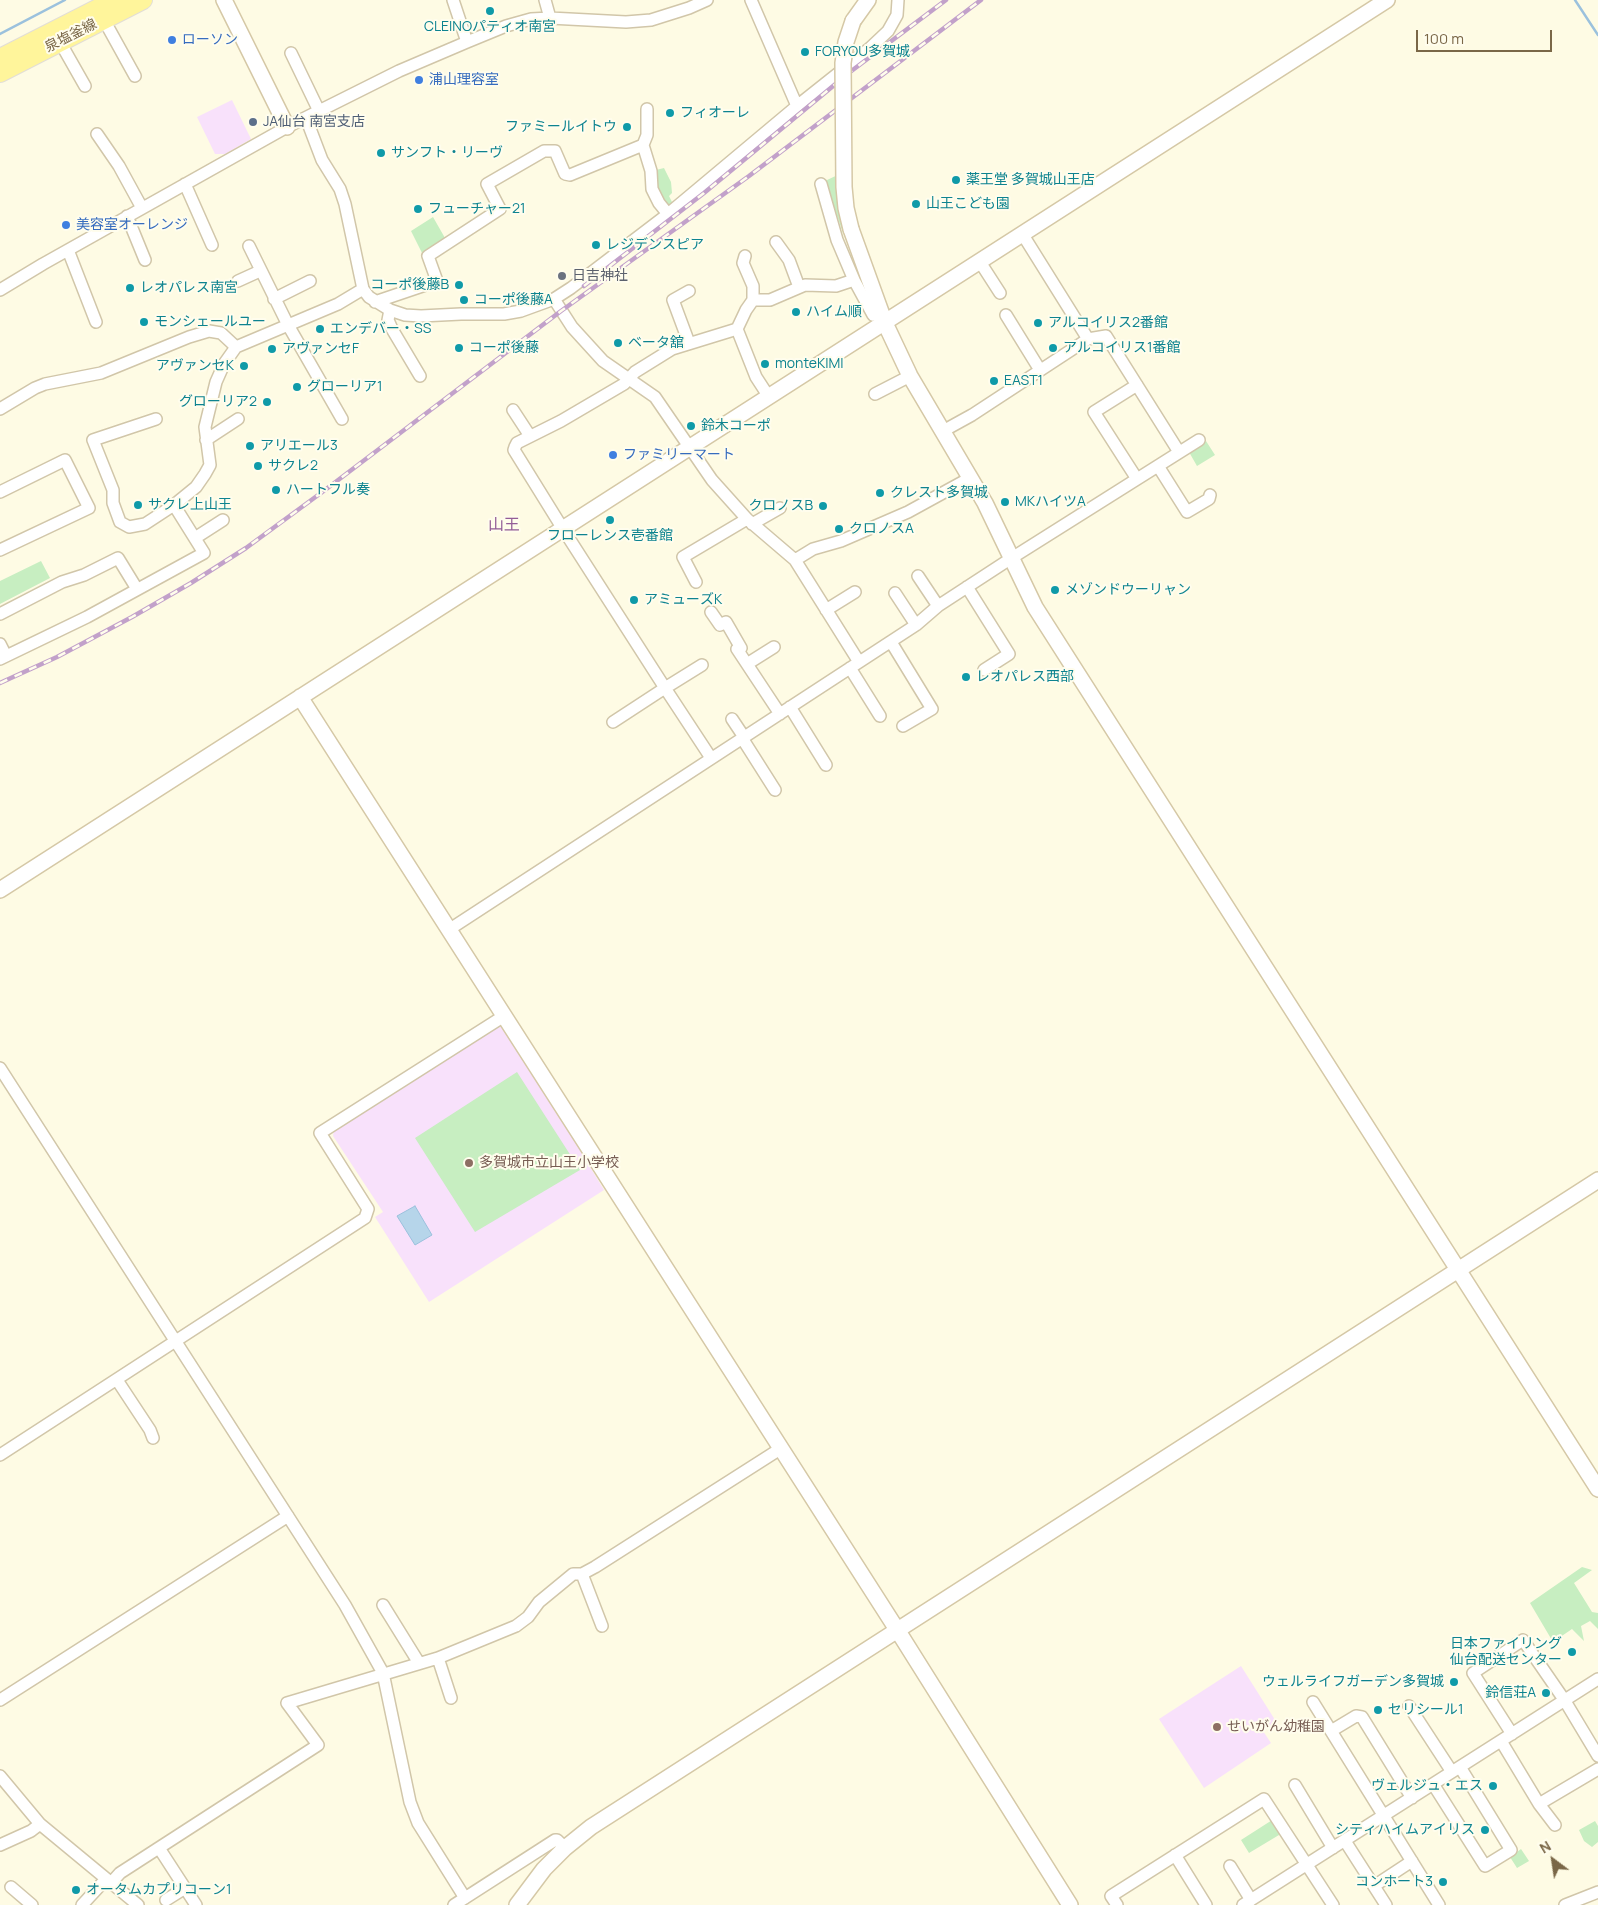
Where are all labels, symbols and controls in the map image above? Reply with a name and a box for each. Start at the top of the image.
marker: CLEINOパティオ南宮 [484,5,496,17]
street label: 泉塩釜線 [42,16,100,56]
place label: CLEINOパティオ南宮 [424,19,556,35]
scale bar [1418,20,1554,52]
text: 100 m [1424,28,1464,49]
place label: ローソン [182,32,238,48]
marker: ローソン [166,34,178,46]
place label: FORYOU多賀城 [815,44,910,60]
marker: FORYOU多賀城 [799,46,811,58]
place label: 浦山理容室 [429,72,499,88]
marker: 浦山理容室 [413,74,425,86]
place label: フィオーレ [680,105,750,121]
marker: フィオーレ [664,107,676,119]
place label: JA仙台 南宮支店 [263,114,365,130]
marker: JA仙台 南宮支店 [247,116,259,128]
place label: ファミールイトウ [505,119,617,135]
marker: ファミールイトウ [621,121,633,133]
place label: サンフト・リーヴ [391,145,503,161]
marker: サンフト・リーヴ [375,147,387,159]
place label: 薬王堂 多賀城山王店 [966,172,1095,188]
marker: 薬王堂 多賀城山王店 [950,174,962,186]
place label: 山王こども園 [926,196,1010,212]
marker: 山王こども園 [910,198,922,210]
place label: フューチャー21 [428,201,525,217]
marker: フューチャー21 [412,203,424,215]
place label: 美容室オーレンジ [76,217,188,233]
marker: 美容室オーレンジ [60,219,72,231]
place label: レジデンスピア [606,237,704,253]
marker: レジデンスピア [590,239,602,251]
place label: 日吉神社 [572,268,628,284]
marker: 日吉神社 [556,270,568,282]
place label: コーポ後藤B [370,277,449,293]
marker: コーポ後藤B [453,279,465,291]
place label: レオパレス南宮 [140,280,238,296]
marker: レオパレス南宮 [124,282,136,294]
place label: コーポ後藤A [474,292,553,308]
marker: コーポ後藤A [458,294,470,306]
place label: ハイム順 [806,304,862,320]
marker: ハイム順 [790,306,802,318]
place label: モンシェールユー [154,314,266,330]
place label: アルコイリス2番館 [1048,315,1168,331]
marker: モンシェールユー [138,316,150,328]
marker: アルコイリス2番館 [1032,317,1044,329]
place label: エンデバー・SS [330,321,431,337]
marker: エンデバー・SS [314,323,326,335]
place label: ベータ舘 [628,335,684,351]
marker: ベータ舘 [612,337,624,349]
place label: コーポ後藤 [469,340,539,356]
place label: アルコイリス1番館 [1063,340,1180,356]
place label: アヴァンセF [282,341,359,357]
marker: コーポ後藤 [453,342,465,354]
marker: アルコイリス1番館 [1047,342,1059,354]
marker: アヴァンセF [266,343,278,355]
place label: monteKIMI [775,356,844,372]
place label: アヴァンセK [156,358,234,374]
marker: monteKIMI [759,358,771,370]
marker: アヴァンセK [238,360,250,372]
place label: EAST1 [1004,373,1043,389]
marker: EAST1 [988,375,1000,387]
place label: グローリア1 [307,379,382,395]
marker: グローリア1 [291,381,303,393]
place label: グローリア2 [179,394,257,410]
marker: グローリア2 [261,396,273,408]
place label: 鈴木コーポ [701,418,771,434]
marker: 鈴木コーポ [685,420,697,432]
place label: アリエール3 [260,438,338,454]
marker: アリエール3 [244,440,256,452]
place label: ファミリーマート [623,447,735,463]
marker: ファミリーマート [607,449,619,461]
place label: サクレ2 [268,458,318,474]
marker: サクレ2 [252,460,264,472]
place label: ハートフル奏 [286,482,370,498]
marker: ハートフル奏 [270,484,282,496]
place label: クレスト多賀城 [890,485,988,501]
marker: クレスト多賀城 [874,487,886,499]
place label: MKハイツA [1015,494,1086,510]
marker: MKハイツA [999,496,1011,508]
place label: サクレ上山王 [148,497,232,513]
place label: クロノスB [748,498,813,514]
marker: サクレ上山王 [132,499,144,511]
marker: クロノスB [817,500,829,512]
marker: フローレンス壱番館 [604,514,616,526]
district label: 山王 [488,516,520,536]
place label: クロノスA [849,521,914,537]
marker: クロノスA [833,523,845,535]
place label: フローレンス壱番館 [547,528,673,544]
place label: メゾンドウーリャン [1065,582,1191,598]
marker: メゾンドウーリャン [1049,584,1061,596]
place label: アミューズK [644,592,722,608]
marker: アミューズK [628,594,640,606]
place label: レオパレス西部 [976,669,1074,685]
marker: レオパレス西部 [960,671,972,683]
place label: 多賀城市立山王小学校 [479,1155,619,1171]
marker: 多賀城市立山王小学校 [463,1157,475,1169]
place label: 日本ファイリング 仙台配送センター [1450,1636,1562,1668]
marker: 日本ファイリング 仙台配送センター [1566,1646,1578,1658]
place label: ウェルライフガーデン多賀城 [1262,1674,1444,1690]
marker: ウェルライフガーデン多賀城 [1448,1676,1460,1688]
place label: 鈴信荘A [1485,1685,1536,1701]
marker: 鈴信荘A [1540,1687,1552,1699]
place label: セリシール1 [1388,1702,1463,1718]
marker: セリシール1 [1372,1704,1384,1716]
place label: せいがん幼稚園 [1227,1719,1325,1735]
marker: せいがん幼稚園 [1211,1721,1223,1733]
place label: ヴェルジュ・エス [1371,1778,1483,1794]
marker: ヴェルジュ・エス [1487,1780,1499,1792]
place label: シティハイムアイリス [1335,1822,1475,1838]
marker: シティハイムアイリス [1479,1824,1491,1836]
north arrow [1528,1835,1578,1885]
text: N [1536,1836,1554,1857]
place label: コンホート3 [1355,1874,1433,1890]
marker: コンホート3 [1437,1876,1449,1888]
place label: オータムカプリコーン1 [86,1882,231,1898]
marker: オータムカプリコーン1 [70,1884,82,1896]

